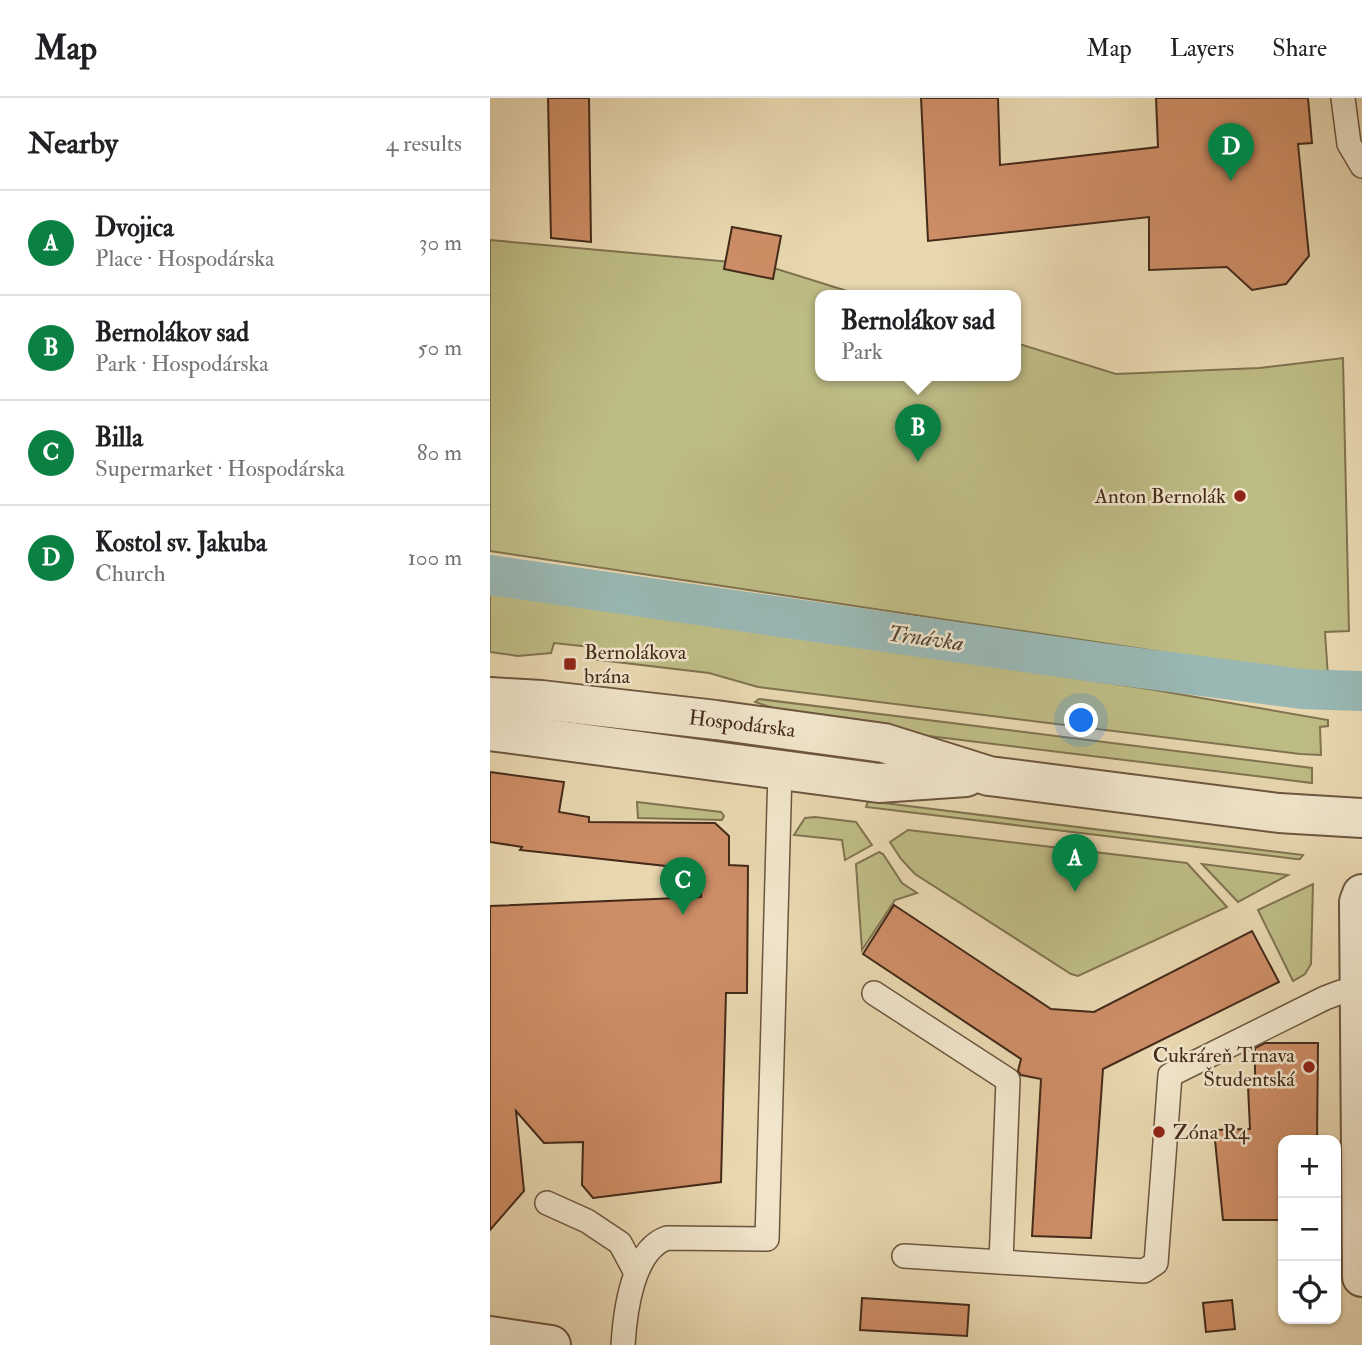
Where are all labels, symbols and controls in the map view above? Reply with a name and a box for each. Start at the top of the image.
text: Map [35,28,97,69]
text: Map [1087,33,1132,64]
text: Layers [1170,33,1234,64]
text: Share [1272,33,1327,64]
pin: D [1208,123,1254,181]
text: Nearby [28,125,118,162]
text: 4 results [386,129,462,158]
text: Dvojica [95,212,174,244]
text: A [44,228,58,257]
text: 30 m [419,228,462,257]
text: Place · Hospodárska [95,244,275,273]
popup [815,290,1021,381]
text: Bernolákov sad [841,305,995,337]
text: Bernolákov sad [95,317,249,349]
text: B [43,333,59,362]
text: 50 m [418,333,462,362]
text: Park [841,337,883,366]
text: Park · Hospodárska [95,349,269,378]
pin: B [895,404,941,462]
text: Billa [95,422,143,454]
text: C [43,438,59,467]
text: 80 m [417,438,462,467]
text: Supermarket · Hospodárska [95,454,345,483]
place label: Anton Bernolák [1094,483,1226,510]
marker: Anton Bernolák [1232,488,1248,504]
text: Kostol sv. Jakuba [95,527,267,559]
text: D [42,543,60,572]
text: 100 m [408,543,462,572]
text: Church [95,559,165,588]
water label: Trnávka [886,618,966,658]
place label: Bernolákova brána [584,639,687,690]
marker: Bernolákova brána [562,656,578,672]
your location [1064,703,1098,737]
street label: Hospodárska [687,704,797,744]
pin: A [1052,834,1098,892]
pin: C [660,857,706,915]
place label: Cukráreň Trnava Študentská [1153,1042,1295,1093]
marker: Cukráreň Trnava Študentská [1301,1059,1317,1075]
place label: Zóna R4 [1173,1119,1251,1146]
marker: Zóna R4 [1151,1124,1167,1140]
map controls [1278,1135,1341,1324]
button: + [1278,1135,1341,1198]
button: − [1278,1198,1341,1261]
button: locate [1278,1261,1341,1324]

